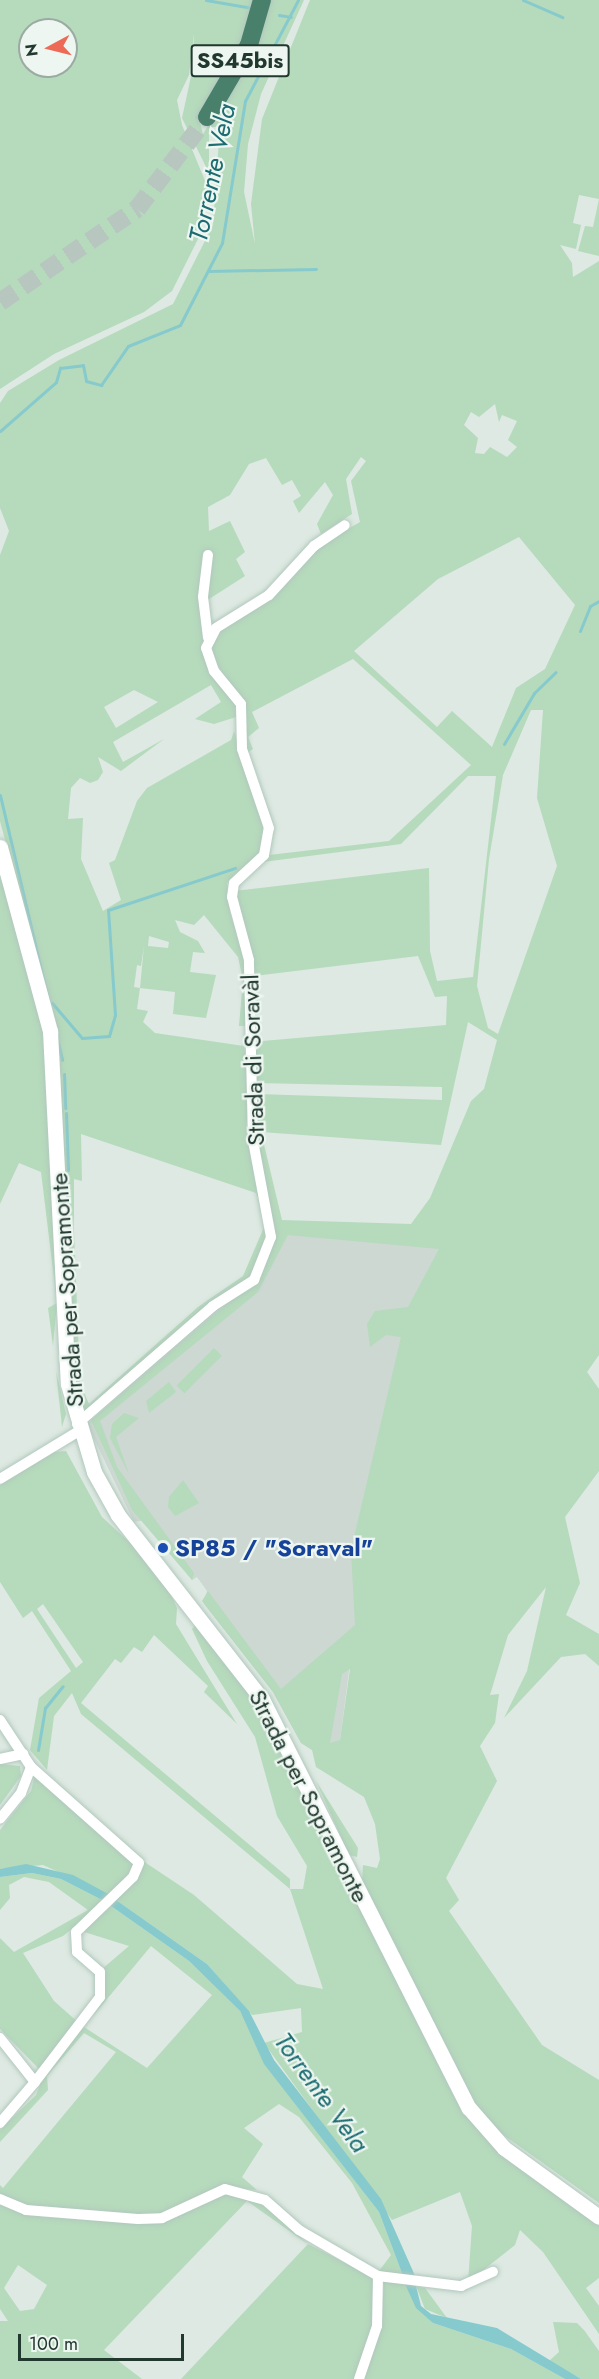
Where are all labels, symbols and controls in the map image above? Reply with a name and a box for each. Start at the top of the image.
north arrow [18,18,78,78]
text: N [19,42,44,58]
road number: SS45bis [190,42,290,80]
water label: Torrente Vela [183,101,243,245]
street label: Strada di Soravàl [236,974,270,1146]
street label: Strada per Sopramonte [44,1172,90,1408]
place label: SP85 / "Soraval" [175,1534,373,1562]
marker: SP85 / "Soraval" [156,1541,170,1555]
street label: Strada per Sopramonte [243,1685,375,1907]
water label: Torrente Vela [267,2027,375,2159]
scale bar [21,2322,188,2360]
text: 100 m [29,2331,78,2357]

